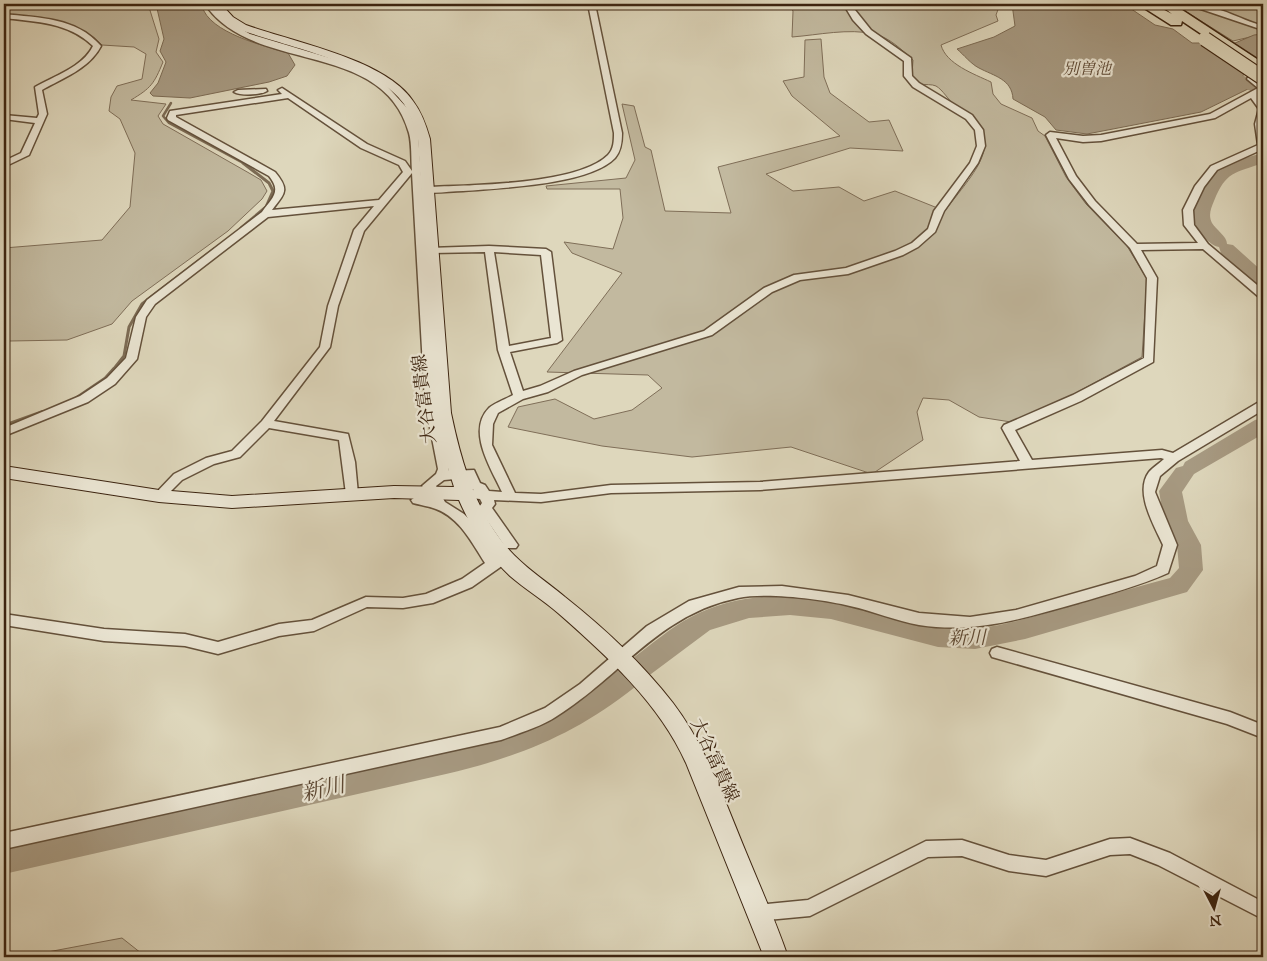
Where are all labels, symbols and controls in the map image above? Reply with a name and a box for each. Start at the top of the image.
water label: 別曽池 [1063,59,1113,78]
street label: 大谷富貴線 [408,353,440,445]
water label: 新川 [948,626,988,649]
street label: 大谷富貴線 [686,715,744,805]
water label: 新川 [299,770,350,807]
north arrow [1190,884,1240,934]
text: N [1208,911,1222,930]

